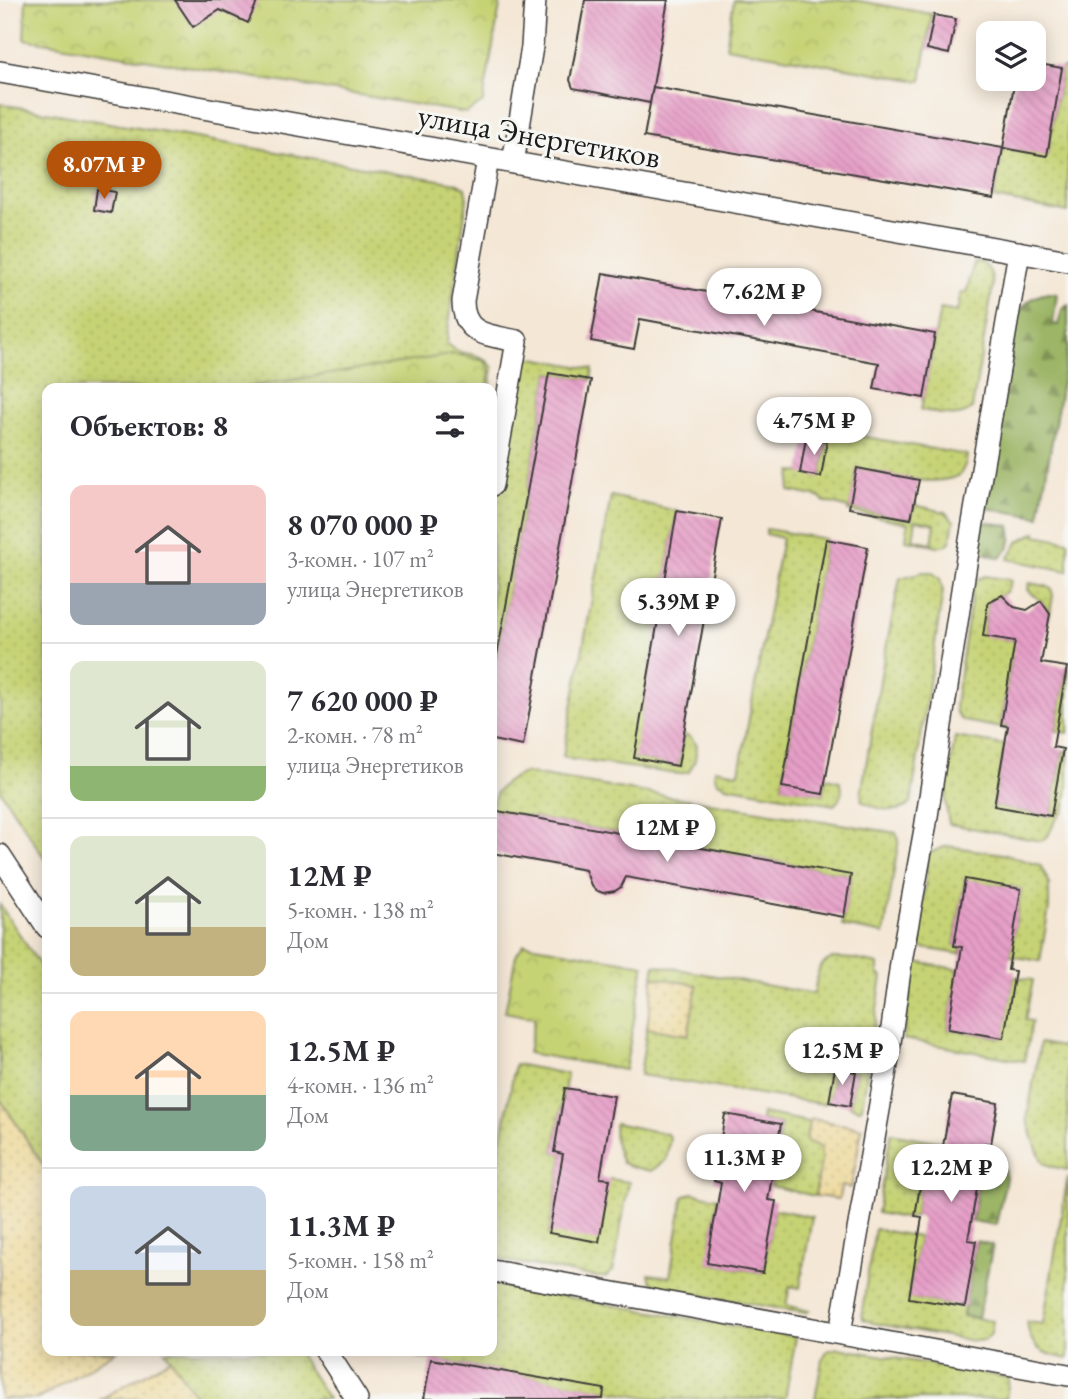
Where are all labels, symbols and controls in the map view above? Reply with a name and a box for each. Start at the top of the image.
map controls [976,21,1046,91]
button: layers [976,21,1046,91]
street label: улица Энергетиков [414,94,664,178]
pin: 8.07M ₽ [39,142,169,201]
text: 8.07M ₽ [63,149,145,179]
pin: 7.62M ₽ [699,268,829,328]
text: 7.62M ₽ [723,276,805,306]
pin: 4.75M ₽ [749,398,879,457]
text: 4.75M ₽ [773,405,855,435]
text: Объектов: 8 [70,406,228,445]
icon: filters [431,406,469,444]
text: 8 070 000 ₽ [287,505,438,544]
icon: home [126,513,210,597]
text: 3-комн. · 107 m² [287,544,434,574]
text: улица Энергетиков [287,574,464,604]
pin: 5.39M ₽ [613,578,743,638]
text: 5.39M ₽ [637,586,719,616]
text: 7 620 000 ₽ [287,681,438,720]
icon: home [126,689,210,773]
text: 2-комн. · 78 m² [287,720,423,750]
text: улица Энергетиков [287,750,464,780]
pin: 12M ₽ [618,804,716,864]
text: 12M ₽ [634,812,700,842]
text: 12M ₽ [287,856,372,895]
icon: home [126,864,210,948]
text: 5-комн. · 138 m² [287,895,434,925]
text: Дом [287,925,329,955]
pin: 12.5M ₽ [777,1028,907,1087]
text: 12.5M ₽ [287,1031,395,1070]
text: 12.5M ₽ [801,1035,883,1065]
icon: home [126,1039,210,1123]
text: 4-комн. · 136 m² [287,1070,434,1100]
text: Дом [287,1100,329,1130]
pin: 11.3M ₽ [679,1134,809,1194]
text: 11.3M ₽ [703,1142,785,1172]
pin: 12.2M ₽ [886,1144,1016,1204]
text: 12.2M ₽ [910,1152,992,1182]
text: 11.3M ₽ [287,1206,395,1245]
icon: home [126,1214,210,1298]
text: 5-комн. · 158 m² [287,1245,434,1275]
text: Дом [287,1275,329,1305]

